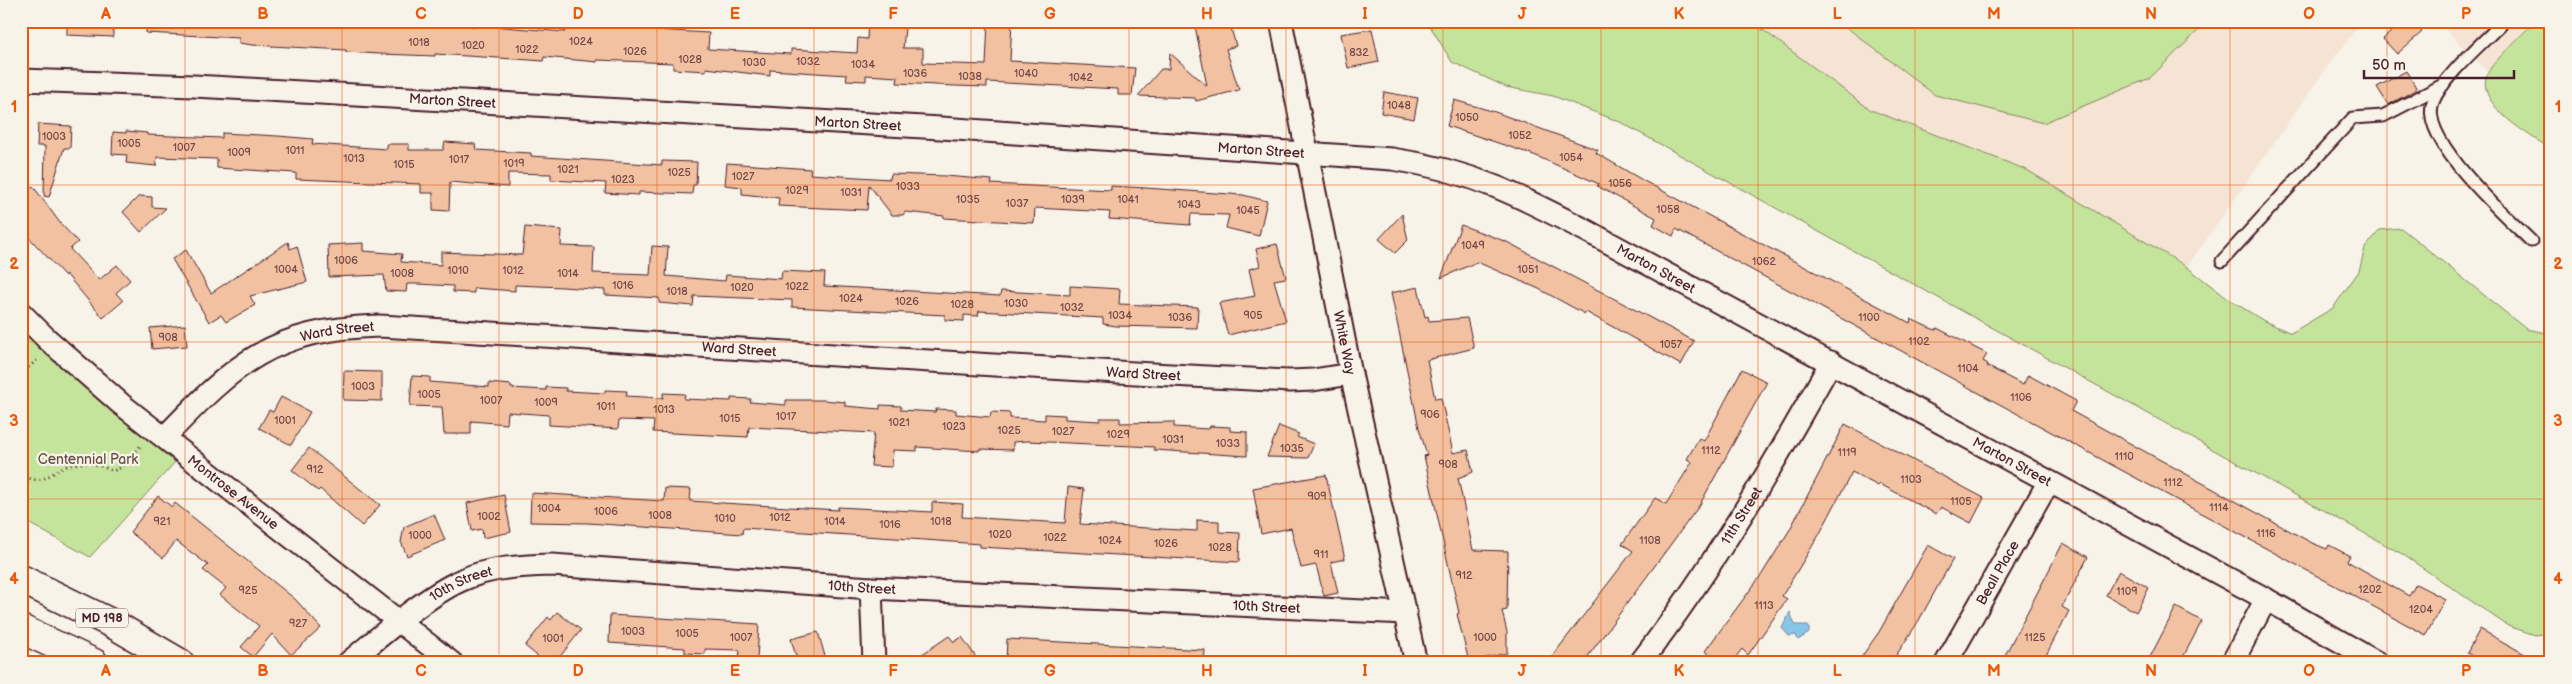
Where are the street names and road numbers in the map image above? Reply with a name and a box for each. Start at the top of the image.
street label: Marton Street [409,90,497,112]
street label: Marton Street [814,113,902,135]
street label: Marton Street [1217,139,1306,162]
street label: Marton Street [1614,241,1699,297]
street label: White Way [1330,309,1359,377]
street label: Ward Street [298,318,375,346]
street label: Ward Street [701,338,778,360]
street label: Ward Street [1106,364,1182,385]
street label: Marton Street [1970,434,2055,490]
street label: Montrose Avenue [184,451,282,533]
street label: 11th Street [1717,483,1766,548]
street label: Beall Place [1973,538,2023,608]
street label: 10th Street [426,562,494,605]
street label: 10th Street [828,577,897,598]
street label: 10th Street [1232,597,1301,617]
road number: MD 198 [76,608,128,628]

